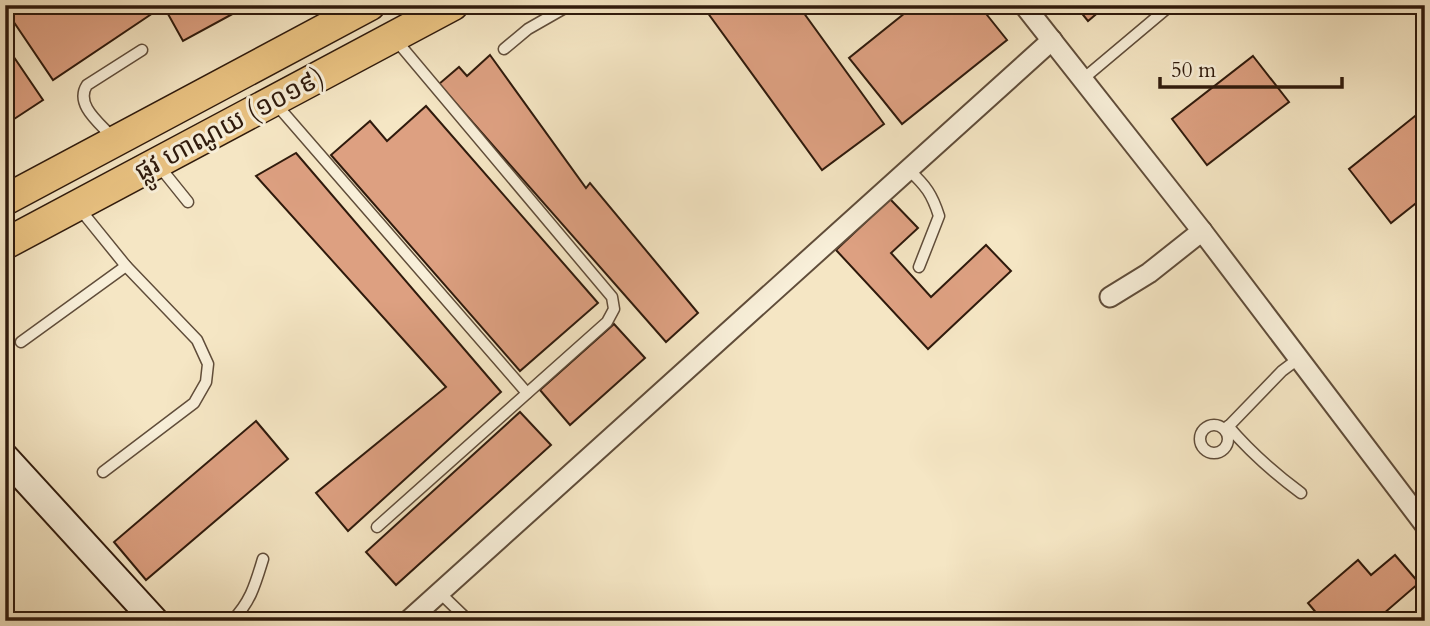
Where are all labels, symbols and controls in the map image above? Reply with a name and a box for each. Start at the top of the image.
scale bar [1160,46,1342,90]
text: 50 m [1171,56,1216,85]
street label: ផ្លូវ ហាណូយ (១០១៩) [128,60,333,194]

